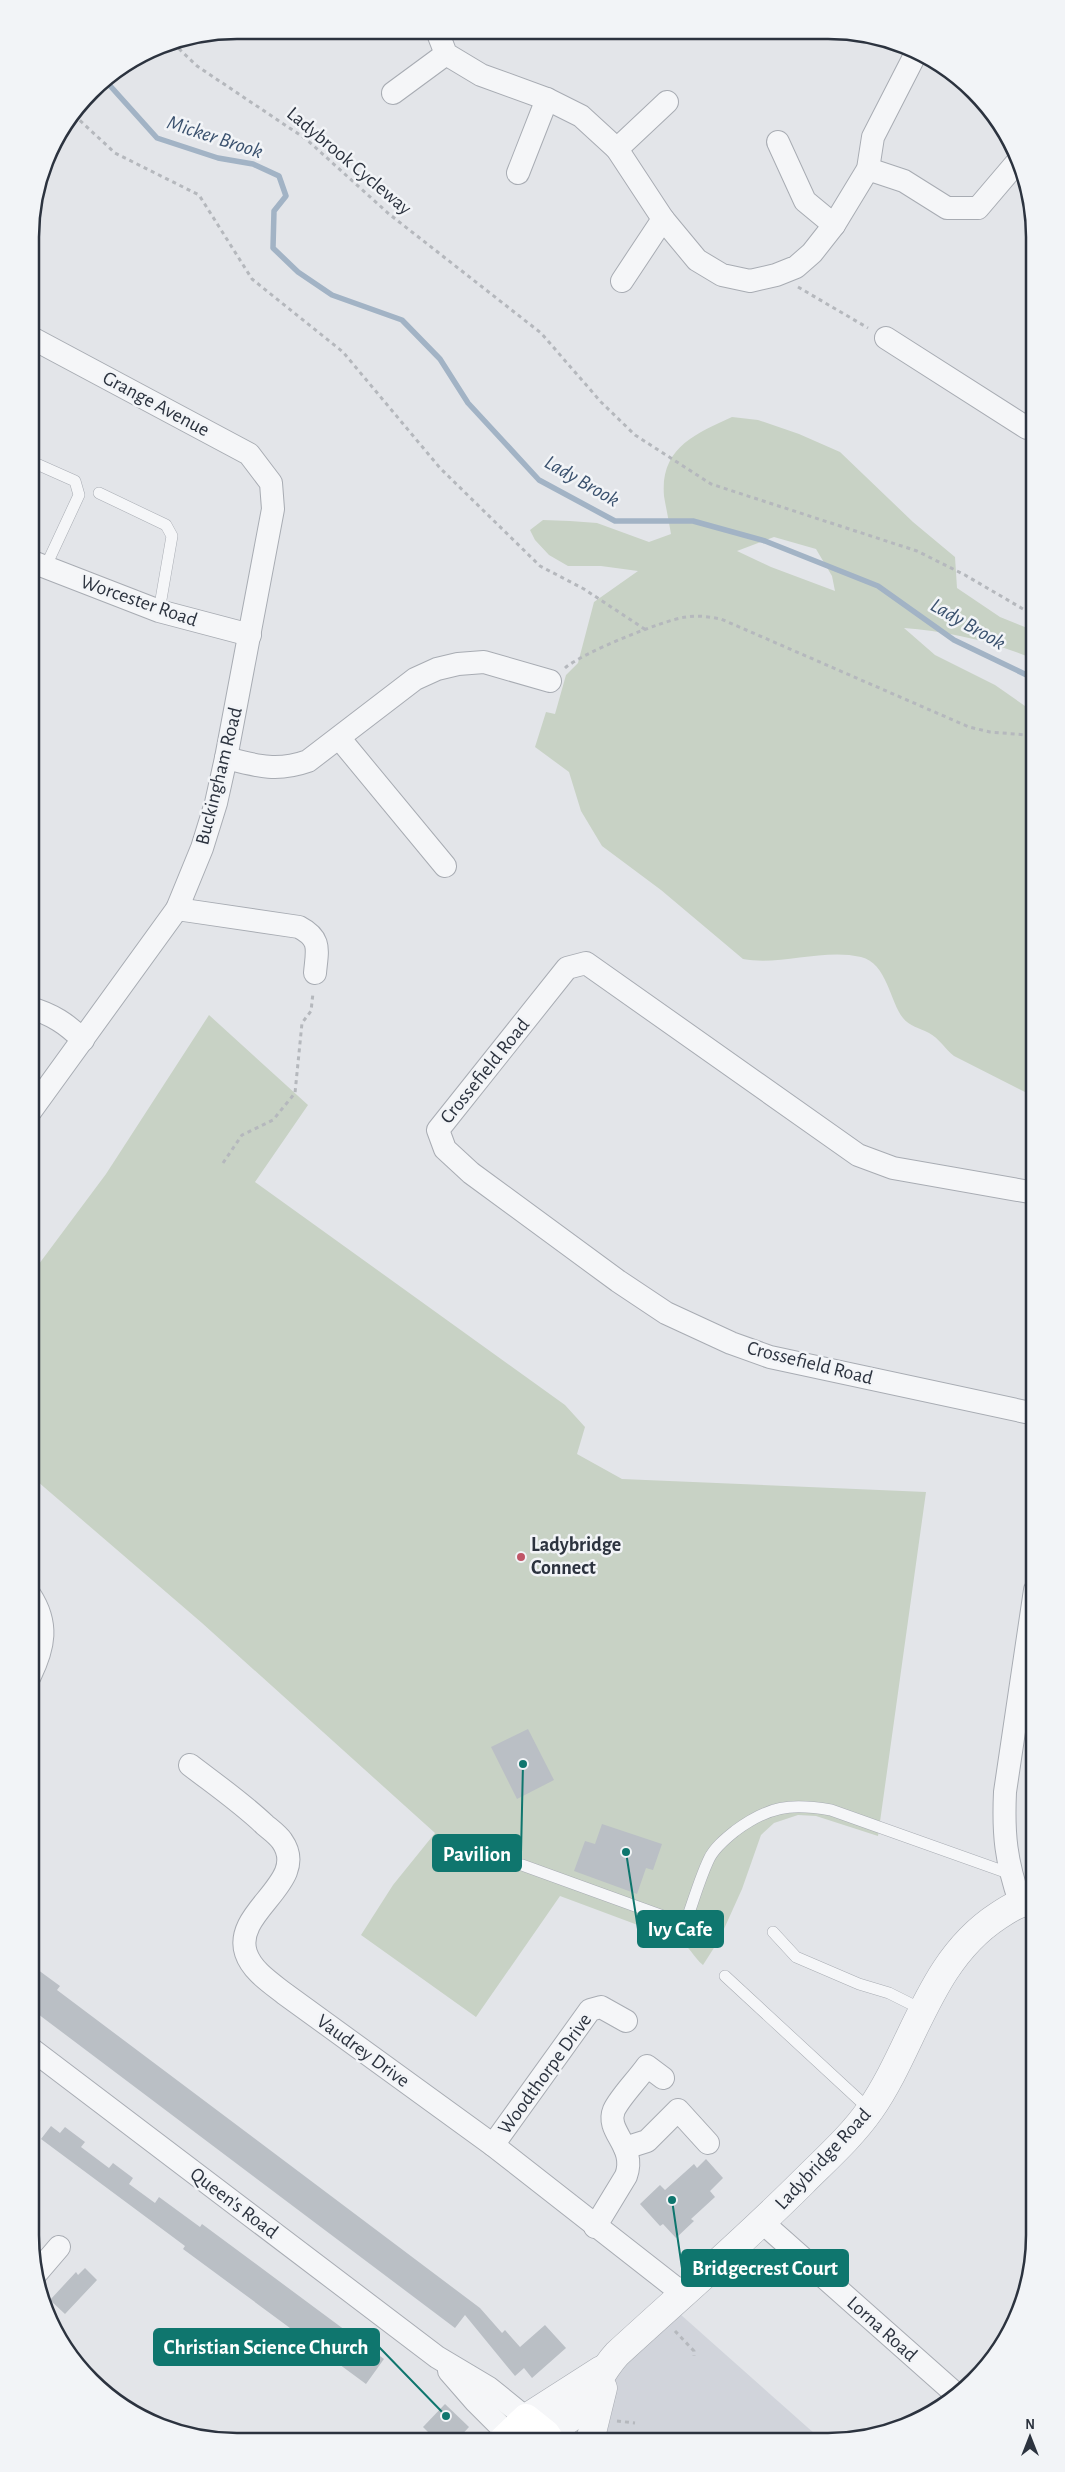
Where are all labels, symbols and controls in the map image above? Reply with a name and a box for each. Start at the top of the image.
street label: Ladybrook Cycleway [283,103,416,219]
water label: Micker Brook [165,112,266,162]
street label: Grange Avenue [99,368,213,440]
water label: Lady Brook [541,451,623,511]
street label: Worcester Road [78,572,200,630]
water label: Lady Brook [927,594,1009,654]
street label: Buckingham Road [192,705,246,847]
street label: Crossefield Road [437,1015,533,1127]
street label: Crossefield Road [745,1338,875,1388]
place label: Ladybridge Connect [531,1535,621,1578]
marker: Ladybridge Connect [515,1551,527,1563]
callout: Pavilion [433,1835,521,1871]
text: Pavilion [443,1844,511,1865]
callout: Ivy Cafe [638,1911,723,1947]
text: Ivy Cafe [648,1919,713,1940]
street label: Woodthorpe Drive [495,2010,595,2138]
street label: Vaudrey Drive [313,2011,413,2091]
street label: Ladybridge Road [771,2105,875,2213]
street label: Queen's Road [186,2164,282,2242]
callout: Bridgecrest Court [682,2250,848,2286]
text: Bridgecrest Court [692,2258,838,2279]
street label: Lorna Road [843,2293,921,2365]
callout: Christian Science Church [154,2329,379,2365]
text: Christian Science Church [163,2337,369,2358]
north arrow [1005,2412,1055,2462]
text: N [1025,2418,1035,2432]

